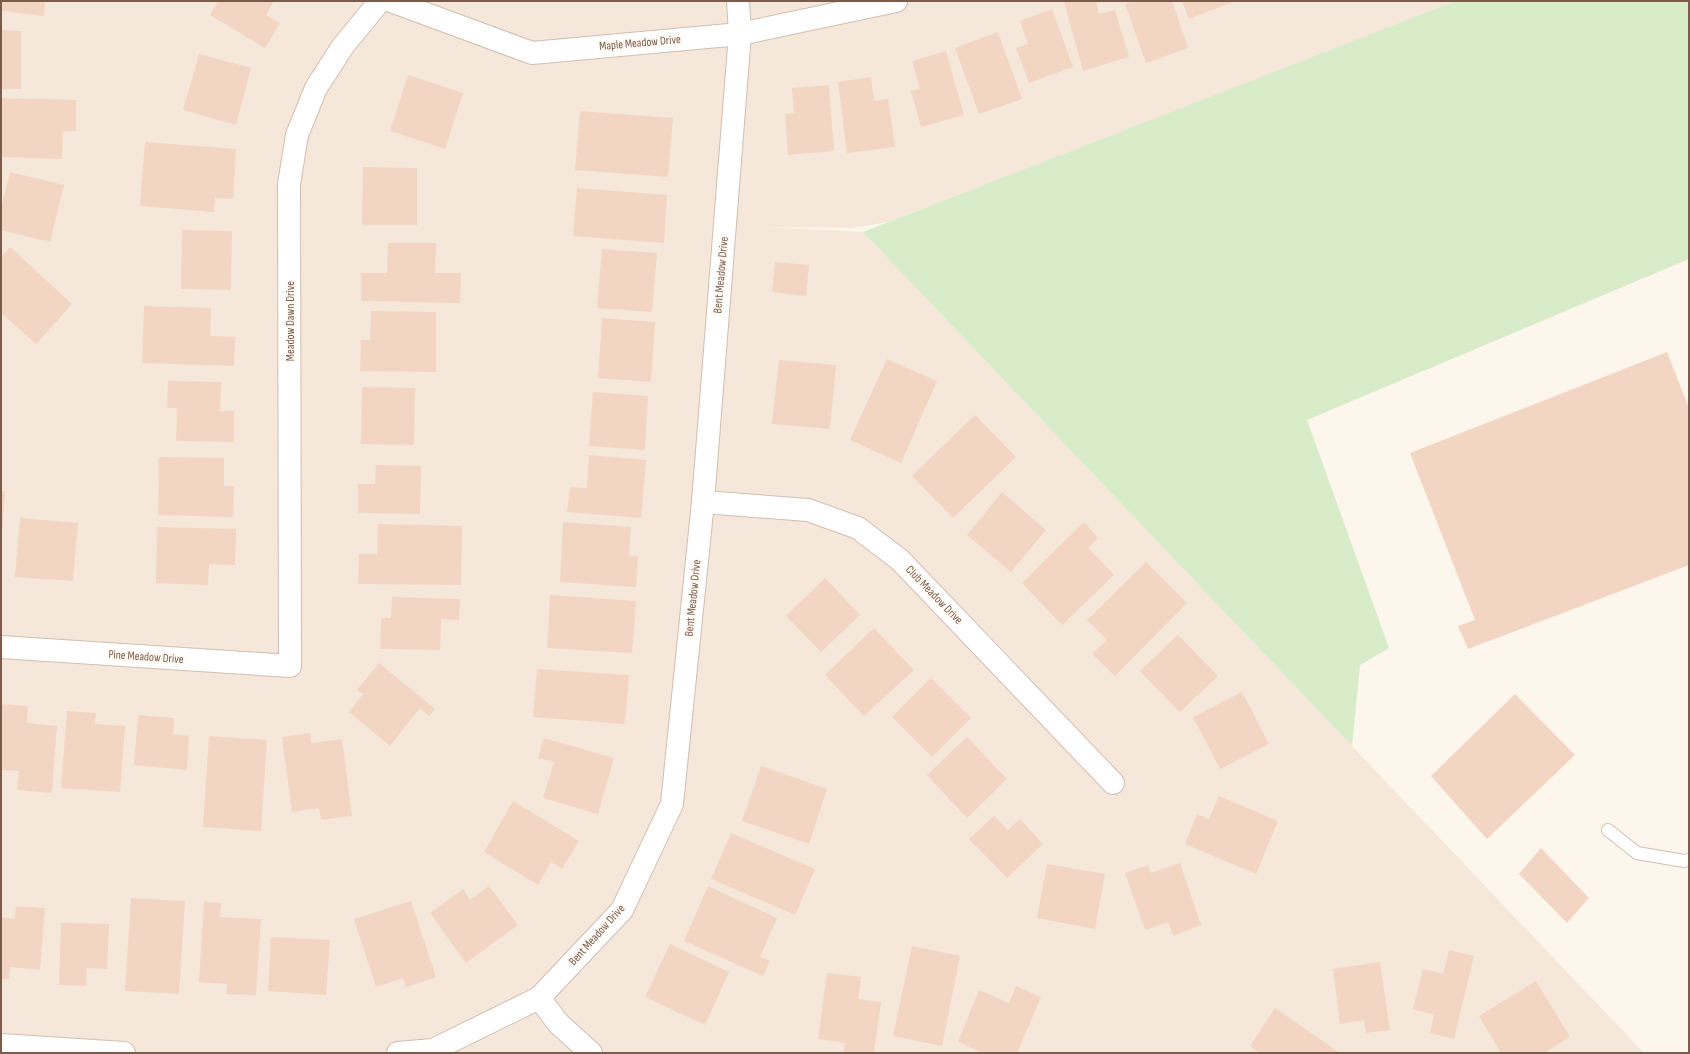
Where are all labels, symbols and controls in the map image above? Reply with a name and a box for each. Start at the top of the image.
street label: Maple Meadow Drive [599,32,682,54]
street label: Bent Meadow Drive [710,236,732,314]
street label: Meadow Dawn Drive [283,281,298,361]
street label: Bent Meadow Drive [682,559,705,637]
street label: Club Meadow Drive [902,562,966,628]
street label: Pine Meadow Drive [108,647,184,667]
street label: Bent Meadow Drive [566,901,628,969]

